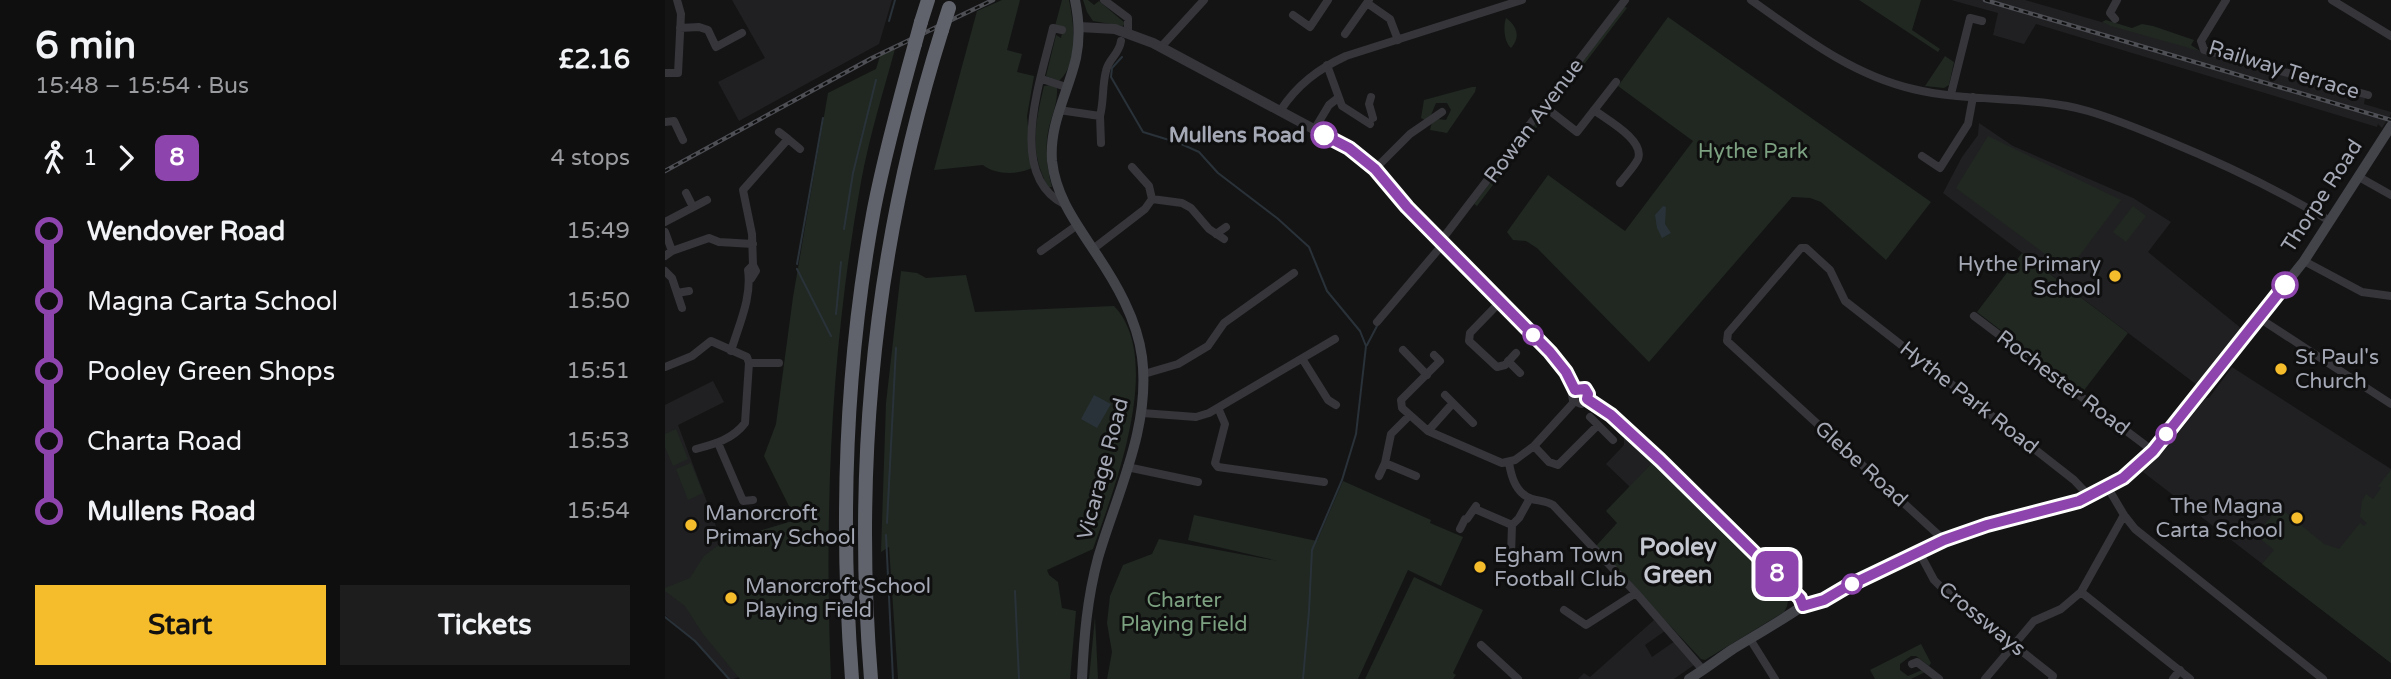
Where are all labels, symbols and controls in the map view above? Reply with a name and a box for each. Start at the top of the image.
text: 6 min [35,23,136,69]
street label: Railway Terrace [2206,35,2362,105]
text: £2.16 [559,44,630,75]
street label: Rowan Avenue [1479,54,1589,188]
text: 15:48 – 15:54 · Bus [35,72,249,100]
marker: Mullens Road [1311,122,1337,148]
place label: Mullens Road [1169,123,1305,148]
street label: Thorpe Road [2276,135,2368,257]
icon: walk [35,139,73,177]
icon: forward [107,139,145,177]
park label: Hythe Park [1698,139,1808,164]
text: 8 [169,143,185,172]
text: 1 [83,144,97,172]
text: 4 stops [550,144,630,172]
text: Wendover Road [87,216,285,247]
text: 15:49 [566,217,630,245]
place label: Hythe Primary School [1958,252,2101,301]
marker: Hythe Primary School [2107,268,2123,284]
unlabelled marker [2272,272,2298,298]
text: Magna Carta School [87,286,338,317]
text: 15:50 [566,287,630,315]
unlabelled marker [1523,325,1543,345]
street label: Rochester Road [1992,325,2134,441]
street label: Hythe Park Road [1895,336,2043,460]
place label: St Paul's Church [2295,345,2379,394]
text: Pooley Green Shops [87,356,335,387]
text: 15:51 [566,357,630,385]
marker: St Paul's Church [2273,361,2289,377]
street label: Vicarage Road [1072,395,1134,543]
street label: Glebe Road [1809,416,1913,512]
unlabelled marker [2156,424,2176,444]
text: Charta Road [87,426,242,457]
text: 15:53 [566,427,630,455]
place label: The Magna Carta School [2156,494,2283,543]
text: Mullens Road [87,496,256,527]
text: 15:54 [566,497,630,525]
place label: Manorcroft Primary School [705,501,856,550]
marker: The Magna Carta School [2289,510,2305,526]
marker: Manorcroft Primary School [683,517,699,533]
district label: Pooley Green [1639,533,1717,590]
place label: Egham Town Football Club [1494,543,1626,592]
line badge: 8 [1754,551,1800,597]
marker: Egham Town Football Club [1472,559,1488,575]
text: 8 [1769,559,1785,588]
place label: Manorcroft School Playing Field [745,574,931,623]
unlabelled marker [1842,574,1862,594]
street label: Crossways [1934,576,2030,662]
button: Start [35,585,326,665]
button: Tickets [340,585,630,665]
park label: Charter Playing Field [1121,588,1247,637]
marker: Manorcroft School Playing Field [723,590,739,606]

